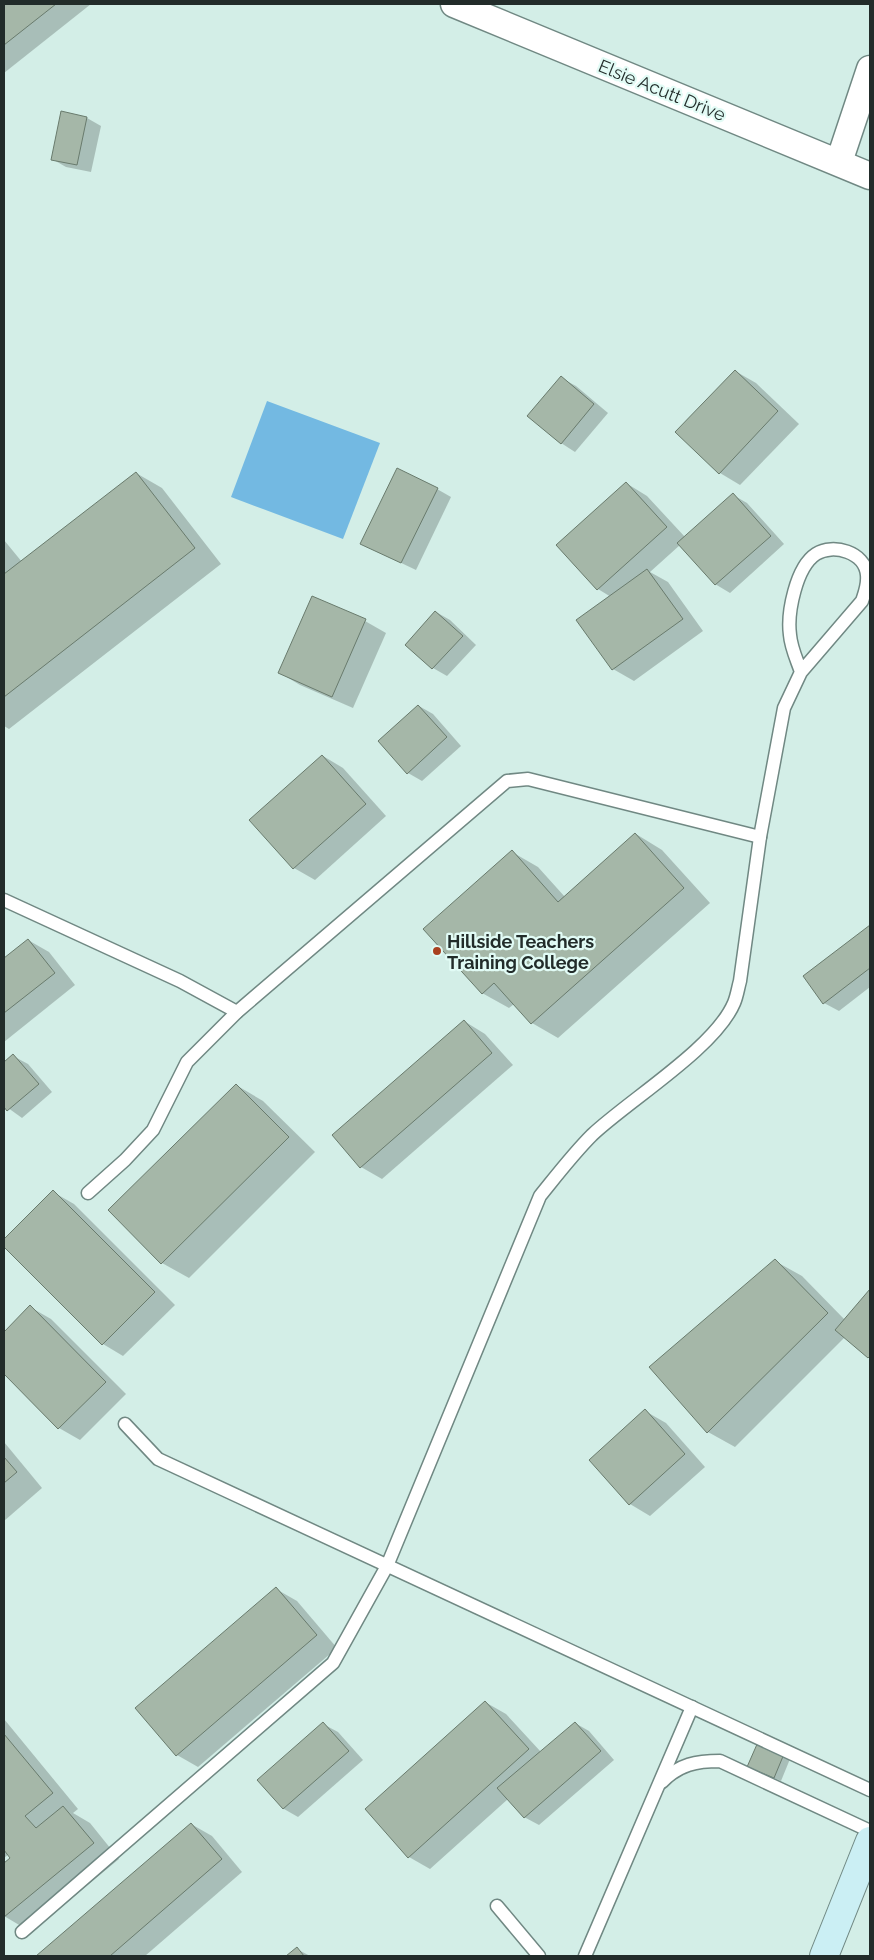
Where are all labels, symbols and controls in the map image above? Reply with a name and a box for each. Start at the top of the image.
street label: Elsie Acutt Drive [595,55,729,125]
place label: Hillside Teachers Training College [447,931,594,973]
marker: Hillside Teachers Training College [431,945,443,957]

